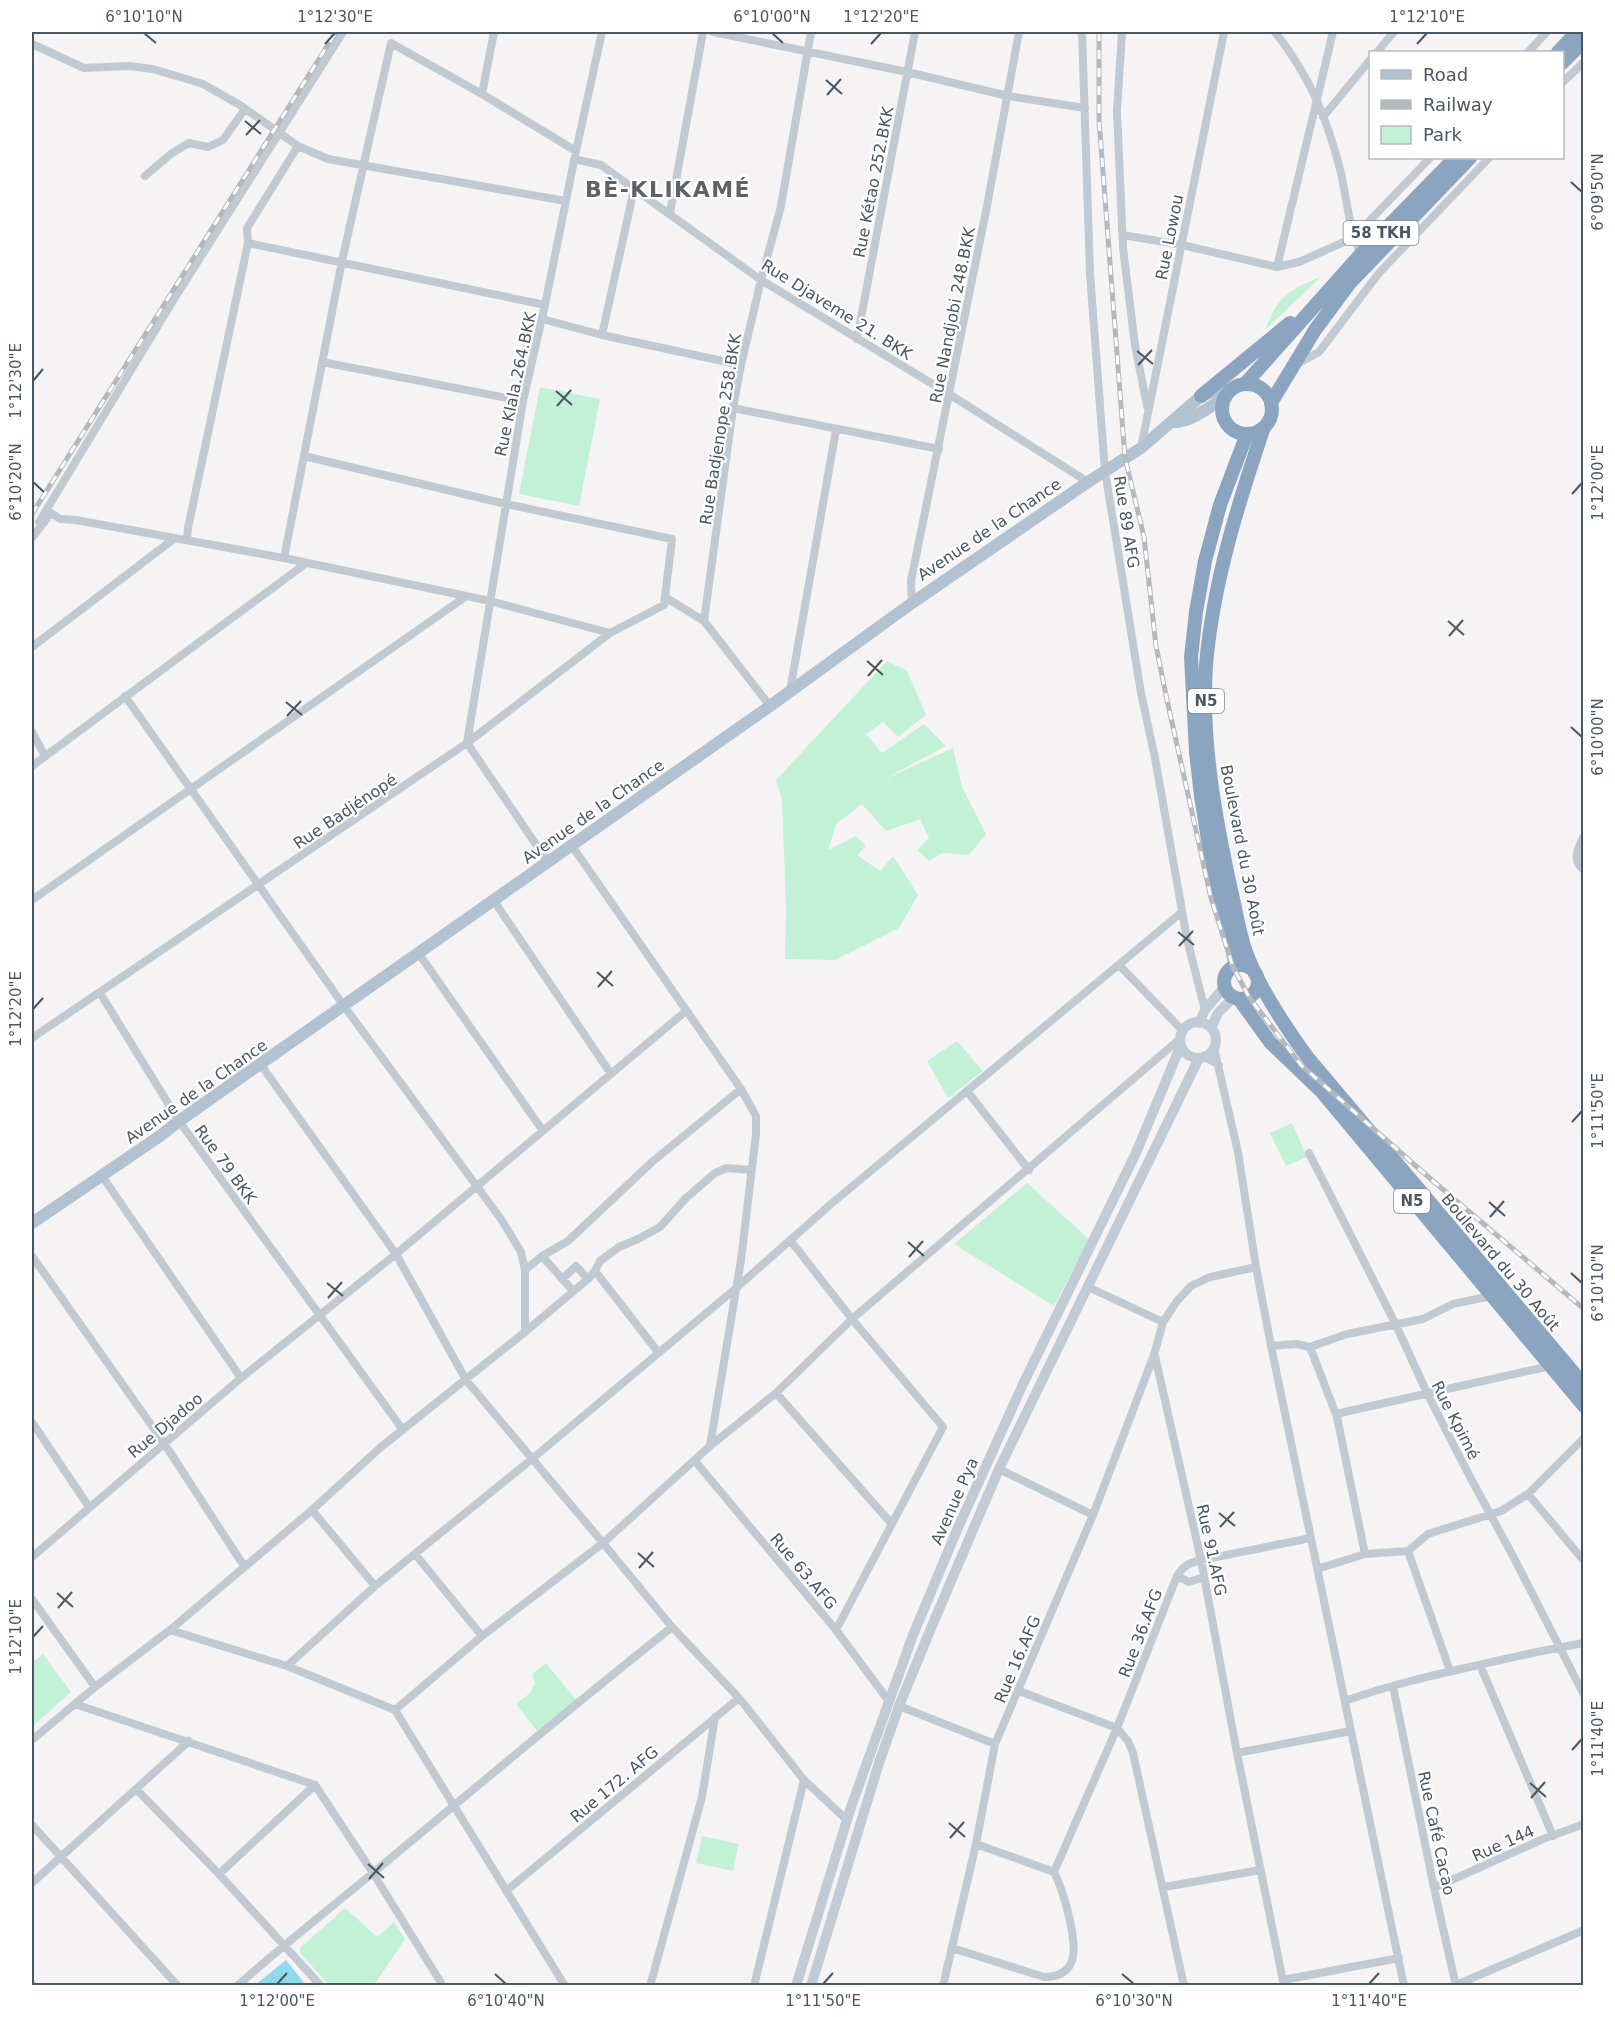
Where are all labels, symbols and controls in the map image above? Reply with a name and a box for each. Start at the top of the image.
text: 6°10'10"N [105,8,183,26]
text: 1°12'30"E [297,8,373,26]
text: 6°10'00"N [733,8,811,26]
text: 1°12'20"E [843,8,919,26]
text: 1°12'10"E [1389,8,1465,26]
legend [1369,51,1564,159]
text: Road [1423,64,1468,85]
text: Railway [1423,94,1493,115]
street label: Rue Kétao 252.BKK [850,104,898,259]
text: Park [1423,124,1462,145]
text: 6°09'50"N [1589,153,1607,231]
district label: BÈ-KLIKAMÉ [585,177,751,202]
street label: Rue Lowou [1152,193,1187,282]
road number: 58 TKH [1344,221,1418,245]
street label: Rue Nandjobi 248.BKK [926,225,979,405]
street label: Rue Djaveme 21. BKK [758,255,916,364]
street label: Rue Klala.264.BKK [491,310,540,458]
street label: Rue Badjenope 258.BKK [696,332,745,526]
text: 1°12'30"E [7,343,25,419]
text: 6°10'20"N [7,443,25,521]
text: 1°12'00"E [1589,445,1607,521]
street label: Avenue de la Chance [914,474,1065,585]
street label: Rue 89 AFG [1110,474,1143,570]
road number: N5 [1188,689,1224,713]
text: 6°10'00"N [1589,698,1607,776]
street label: Avenue de la Chance [519,755,668,868]
street label: Boulevard du 30 Août [1217,763,1268,937]
street label: Rue Badjénopé [290,770,401,853]
text: 1°12'20"E [7,971,25,1047]
street label: Avenue de la Chance [122,1035,271,1148]
text: 1°11'50"E [1589,1073,1607,1149]
street label: Rue 79 BKK [191,1121,261,1208]
road number: N5 [1394,1189,1430,1213]
street label: Boulevard du 30 Août [1438,1190,1564,1335]
text: 6°10'10"N [1589,1244,1607,1322]
street label: Rue Kpimé [1428,1378,1484,1463]
street label: Rue Djadoo [124,1389,207,1462]
street label: Avenue Pya [927,1455,982,1548]
street label: Rue 91.AFG [1193,1502,1231,1598]
street label: Rue 63.AFG [766,1529,841,1613]
street label: Rue 36.AFG [1115,1586,1166,1680]
text: 1°12'10"E [7,1599,25,1675]
street label: Rue 16.AFG [990,1612,1044,1706]
text: 1°11'40"E [1589,1701,1607,1777]
street label: Rue 172. AFG [567,1742,662,1827]
street label: Rue Café Cacao [1414,1769,1459,1897]
street label: Rue 144 [1469,1821,1537,1866]
text: 1°12'00"E [239,1992,315,2010]
text: 6°10'40"N [467,1992,545,2010]
text: 1°11'50"E [785,1992,861,2010]
text: 6°10'30"N [1095,1992,1173,2010]
text: 1°11'40"E [1331,1992,1407,2010]

